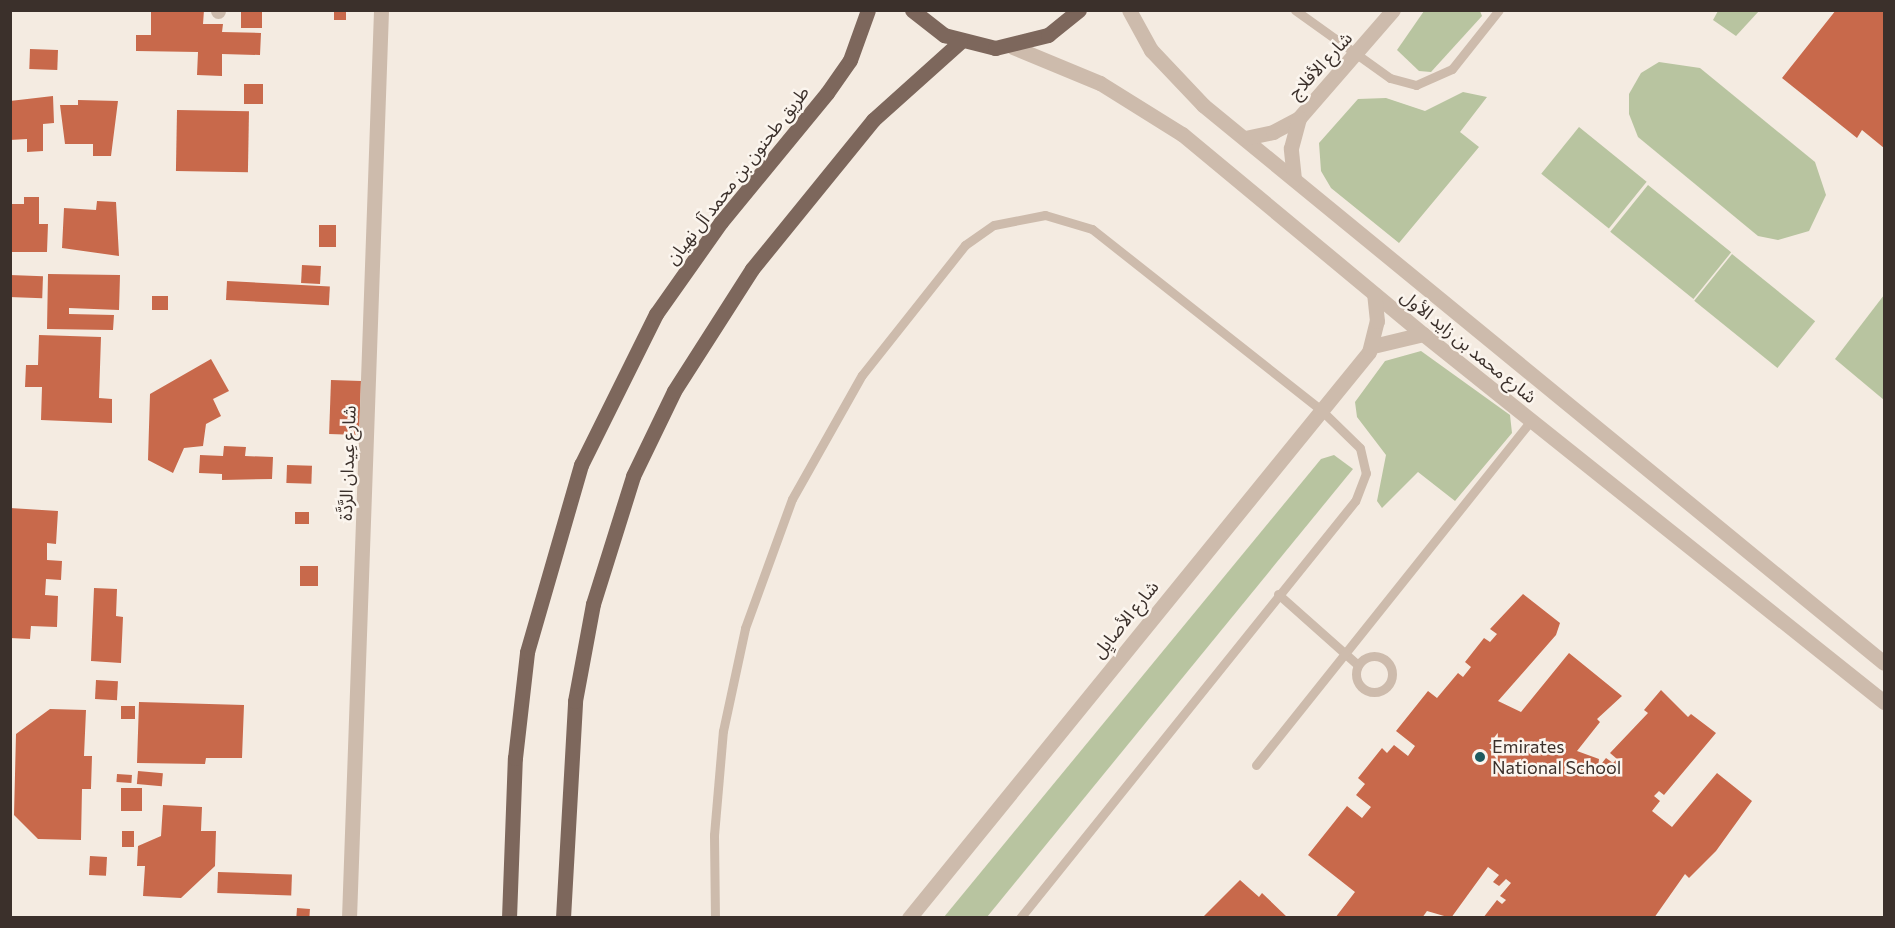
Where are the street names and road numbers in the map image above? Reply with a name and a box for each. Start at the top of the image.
street label: شارع الأفلاج [1284,27,1356,103]
street label: طريق طحنون بن محمد آل نهيان [661,81,813,269]
street label: شارع محمد بن زايد الأول [1397,285,1541,407]
street label: شارع عِيدان الرَّدَّة [334,405,360,521]
street label: شارع الأصايِل [1087,576,1163,662]

